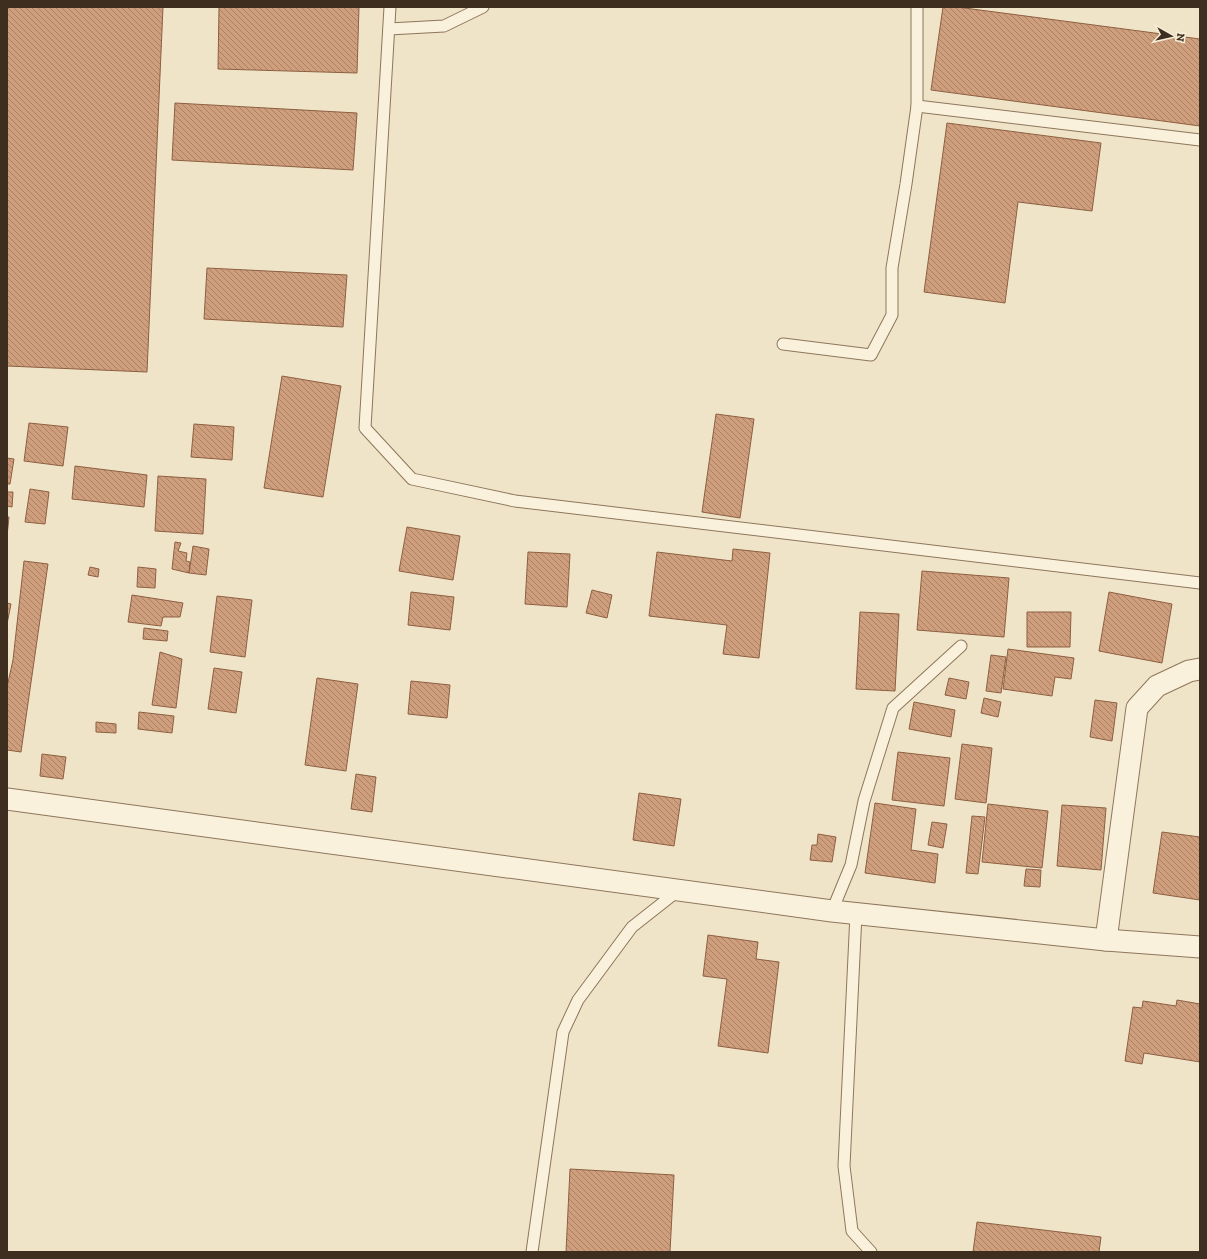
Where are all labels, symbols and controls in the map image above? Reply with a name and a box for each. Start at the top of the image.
north arrow [1151,16,1191,56]
text: N [1173,32,1187,43]

